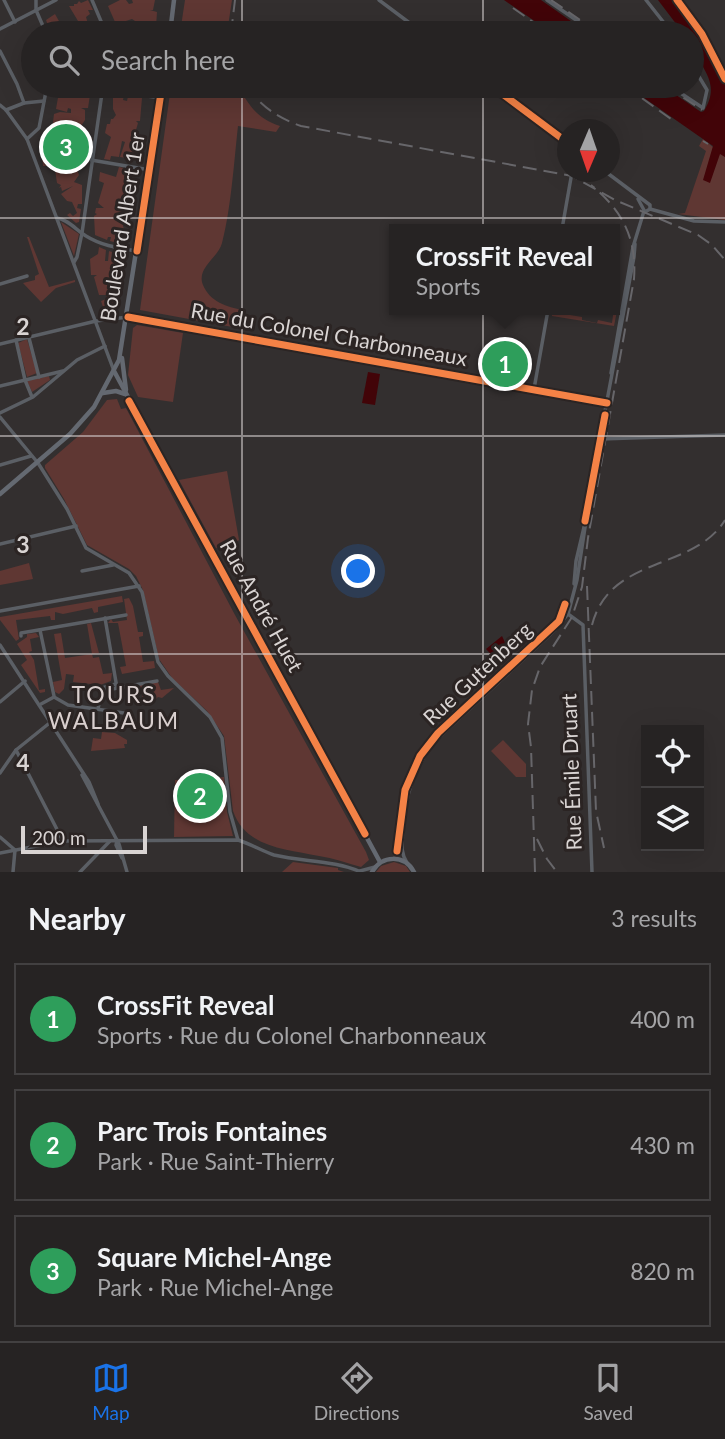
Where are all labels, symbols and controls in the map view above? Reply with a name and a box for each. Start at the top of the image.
search box [21,21,704,98]
icon: search [45,41,83,79]
text: Search here [101,44,235,76]
north arrow [557,119,620,182]
pin: 3 [43,121,89,173]
street label: Boulevard Albert 1er [94,130,149,323]
popup [389,224,620,315]
text: CrossFit Reveal [416,240,593,272]
text: Sports [416,272,481,300]
street label: Rue du Colonel Charbonneaux [189,297,470,370]
text: 2 [16,312,30,340]
pin: 1 [482,338,528,390]
text: 3 [16,530,30,558]
street label: Rue André Huet [216,535,309,676]
your location [341,554,375,588]
street label: Rue Gutenberg [418,616,536,730]
district label: TOURS WALBAUM [48,680,180,734]
street label: Rue Émile Druart [555,693,586,851]
map controls [641,725,704,851]
button: locate [641,725,704,788]
text: 4 [16,748,30,776]
pin: 2 [177,770,223,822]
button: layers [641,788,704,851]
scale bar [21,823,147,855]
text: 200 m [32,826,86,849]
text: Nearby [28,900,126,936]
text: 3 results [611,904,697,932]
text: CrossFit Reveal [97,989,274,1021]
text: 1 [46,1005,60,1033]
text: 400 m [630,1005,695,1033]
text: Sports · Rue du Colonel Charbonneaux [97,1021,486,1049]
text: Parc Trois Fontaines [97,1115,327,1147]
text: 2 [46,1131,60,1159]
text: 430 m [630,1131,695,1159]
text: Park · Rue Saint-Thierry [97,1147,334,1175]
text: Square Michel-Ange [97,1241,332,1273]
text: 3 [46,1257,60,1285]
text: 820 m [630,1257,695,1285]
text: Park · Rue Michel-Ange [97,1273,333,1301]
tab: Map [92,1359,130,1424]
tab: Directions [314,1359,400,1424]
tab: Saved [583,1359,633,1424]

